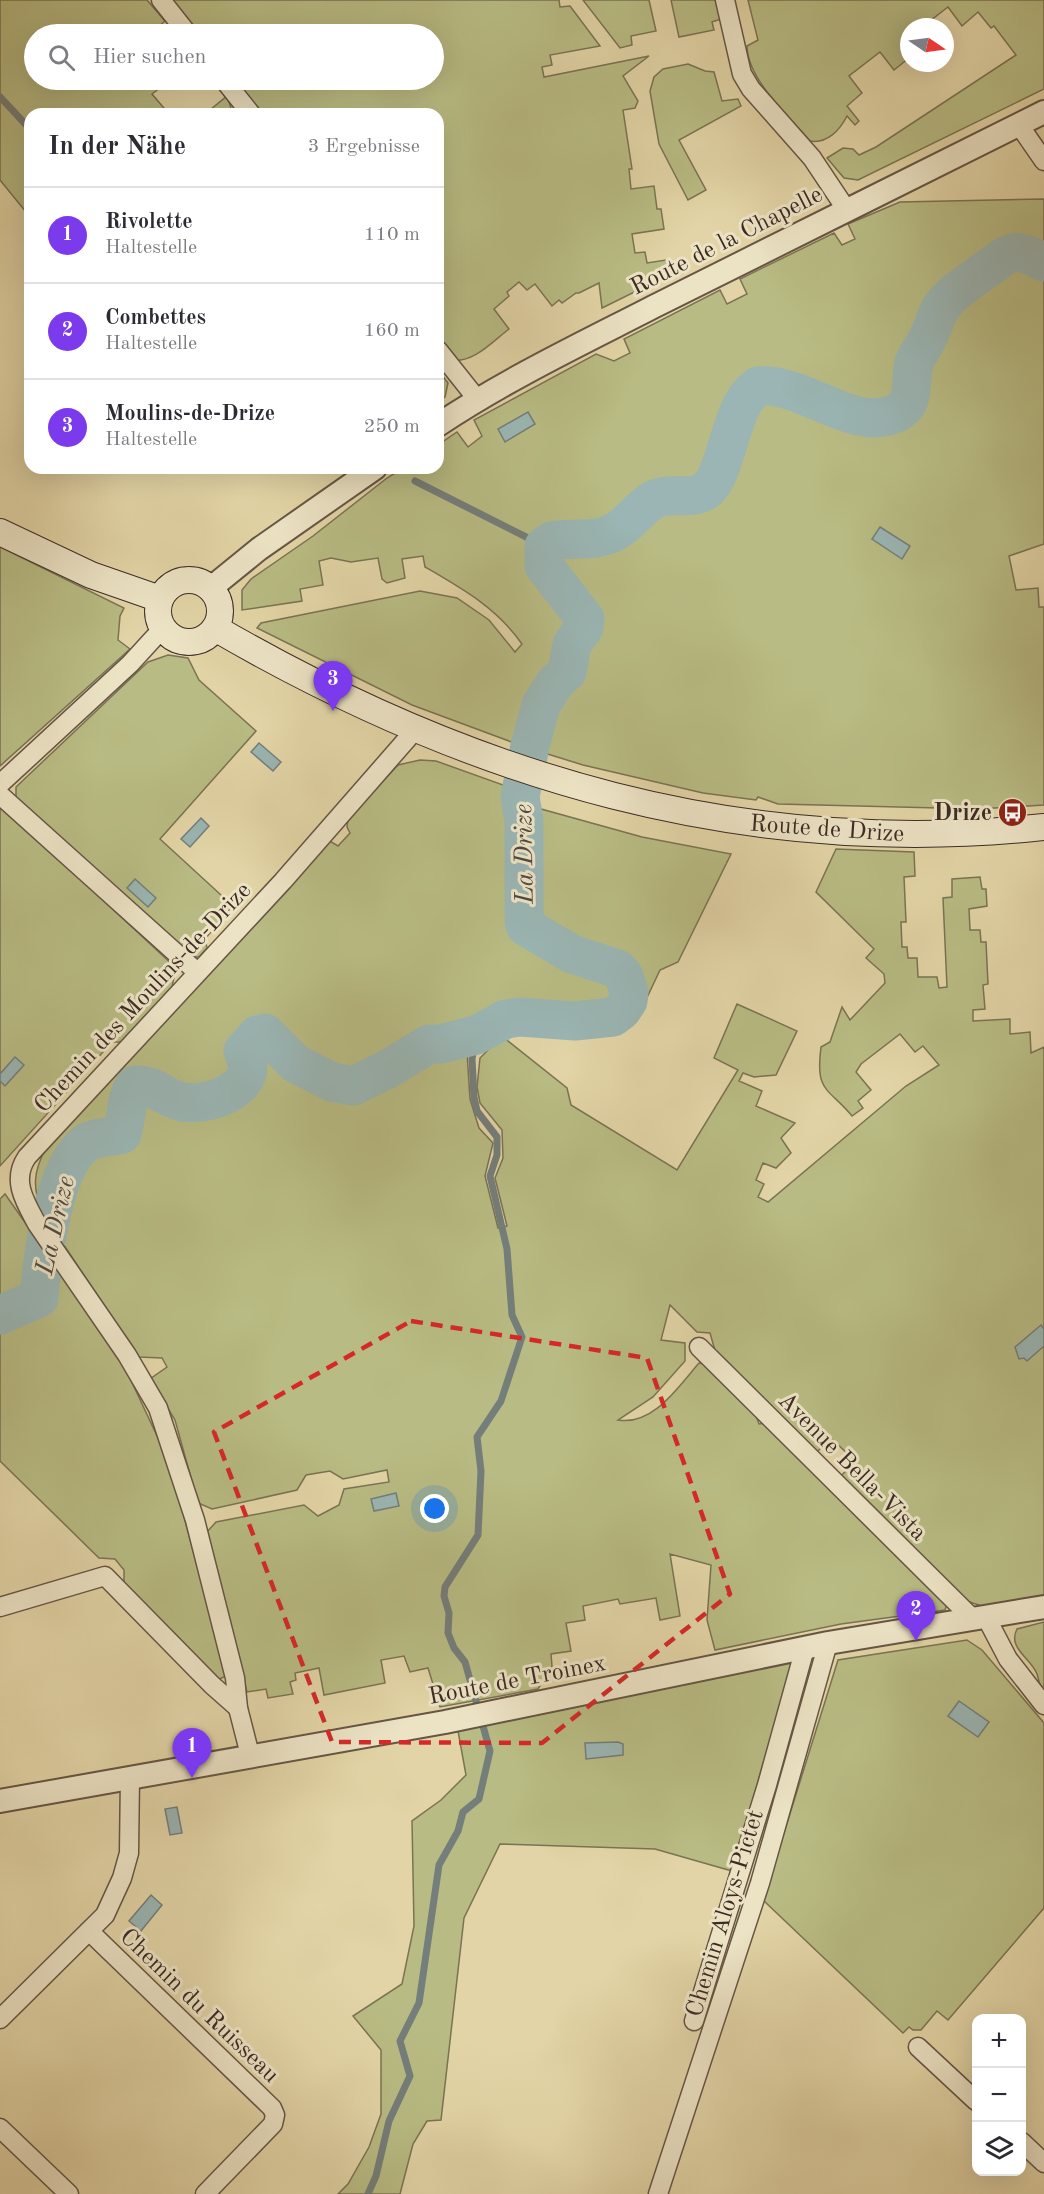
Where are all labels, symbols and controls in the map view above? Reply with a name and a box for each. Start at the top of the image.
north arrow [900,18,954,72]
search box [24,24,444,90]
icon: search [45,41,78,74]
text: Hier suchen [93,46,206,68]
text: In der Nähe [48,134,186,160]
text: 3 Ergebnisse [308,137,420,157]
street label: Route de la Chapelle [627,183,827,301]
text: Rivolette [105,211,193,233]
text: 1 [62,225,73,245]
text: 110 m [364,225,420,245]
text: Haltestelle [105,238,197,258]
text: Combettes [105,307,206,329]
text: 2 [62,321,73,341]
text: 160 m [364,321,420,341]
text: Haltestelle [105,334,197,354]
text: Moulins-de-Drize [105,403,275,425]
text: 3 [62,417,73,437]
text: 250 m [364,417,420,437]
text: Haltestelle [105,430,197,450]
pin: 3 [314,662,352,711]
bus stop icon: Drize [997,796,1029,828]
place label: Drize [933,802,992,826]
water label: La Drize [511,804,539,905]
street label: Route de Drize [749,813,905,847]
street label: Chemin des Moulins-de-Drize [31,879,256,1118]
water label: La Drize [32,1174,80,1278]
street label: Avenue Bella-Vista [773,1389,930,1546]
your location [420,1494,449,1523]
pin: 2 [896,1592,936,1641]
street label: Route de Troinex [427,1652,608,1710]
pin: 1 [172,1728,212,1778]
street label: Chemin Aloys-Pictet [683,1807,769,2020]
street label: Chemin du Ruisseau [115,1925,283,2088]
map controls [972,2014,1026,2176]
button: + [972,2014,1026,2068]
button: − [972,2068,1026,2122]
button: layers [972,2122,1026,2176]

